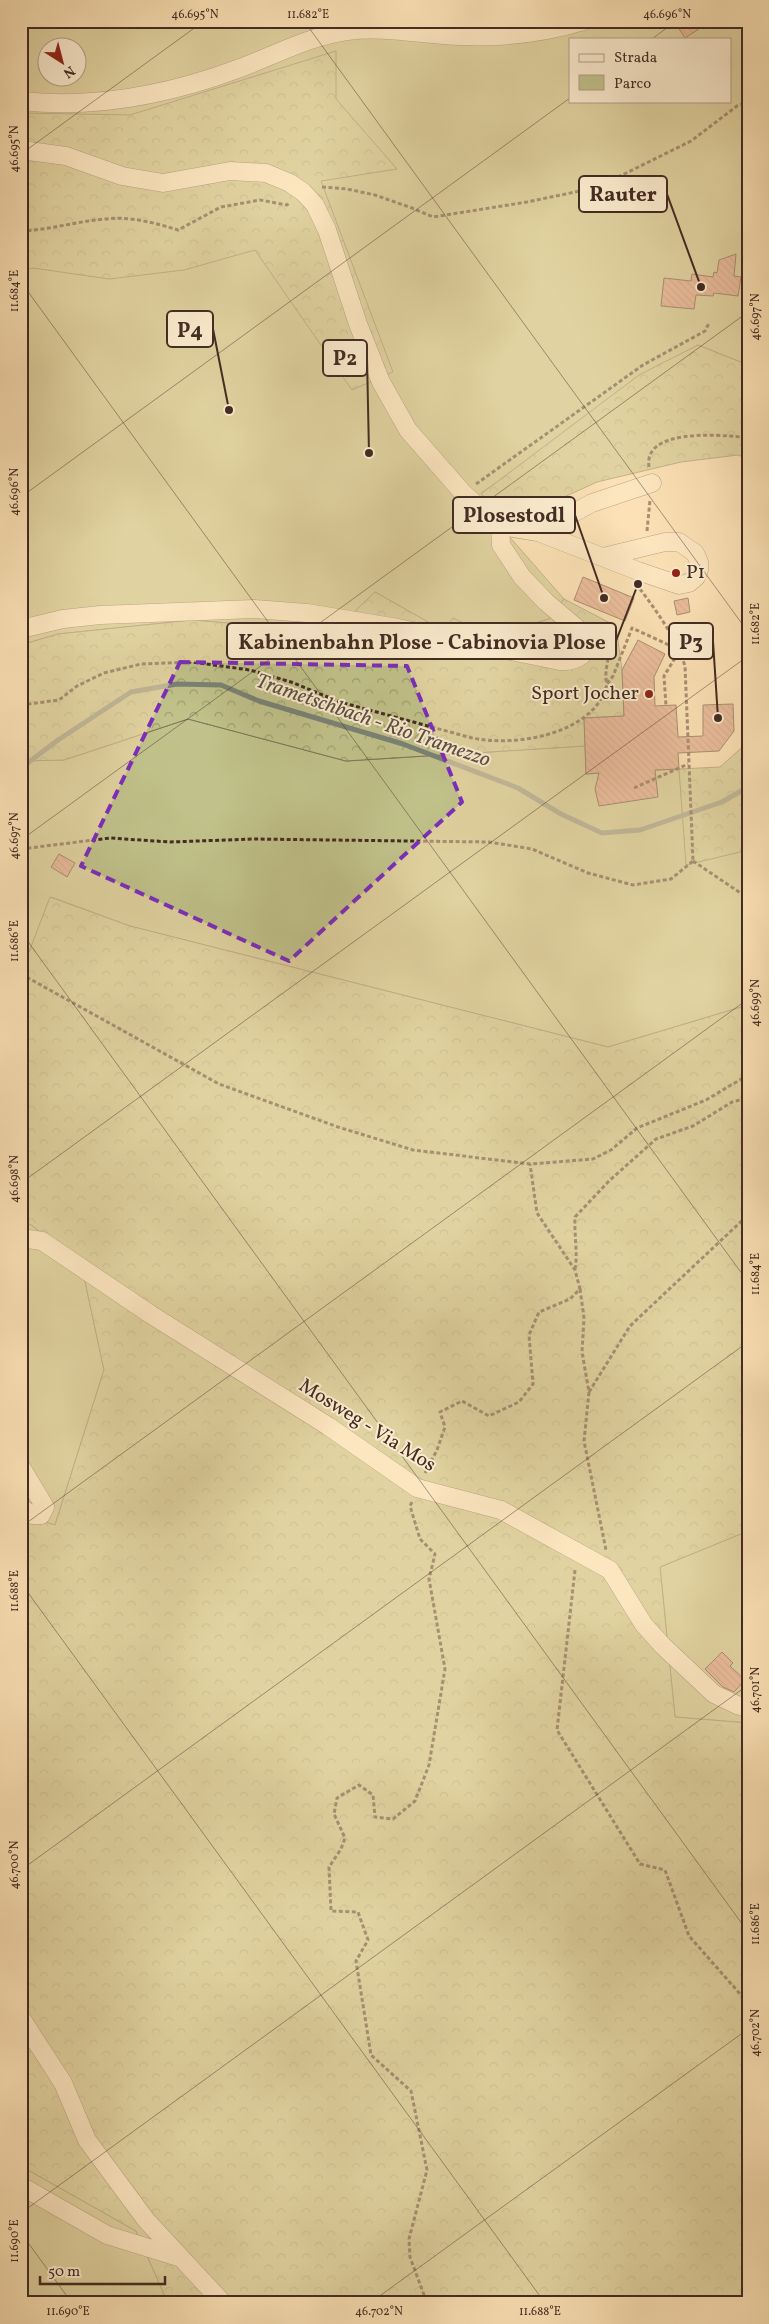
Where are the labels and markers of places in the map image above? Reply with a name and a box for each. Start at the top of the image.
callout: Rauter [579,176,667,212]
callout: P4 [167,311,213,347]
callout: P2 [323,340,367,376]
callout: Plosestodl [453,497,575,533]
place label: P1 [686,559,705,587]
marker: P1 [670,567,682,579]
callout: Kabinenbahn Plose - Cabinovia Plose [227,623,616,659]
callout: P3 [669,623,713,659]
place label: Sport Jocher [531,680,639,708]
marker: Sport Jocher [643,688,655,700]

